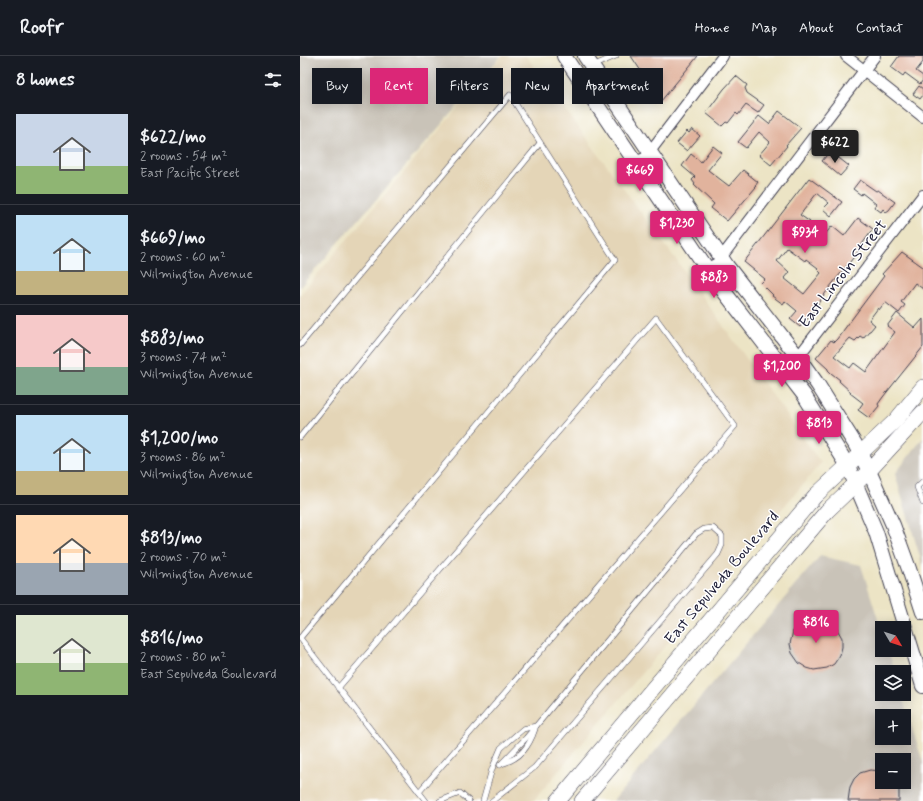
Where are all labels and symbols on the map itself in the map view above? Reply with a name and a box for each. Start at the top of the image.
pin: $622 [811,130,859,164]
pin: $669 [616,158,664,192]
pin: $1,230 [644,211,710,245]
street label: East Lincoln Street [794,215,892,332]
pin: $934 [781,220,829,254]
pin: $883 [690,265,738,299]
pin: $1,200 [749,354,815,388]
pin: $813 [795,411,843,445]
street label: East Sepulveda Boulevard [660,507,784,649]
pin: $816 [792,610,840,644]
north arrow [875,621,911,657]

